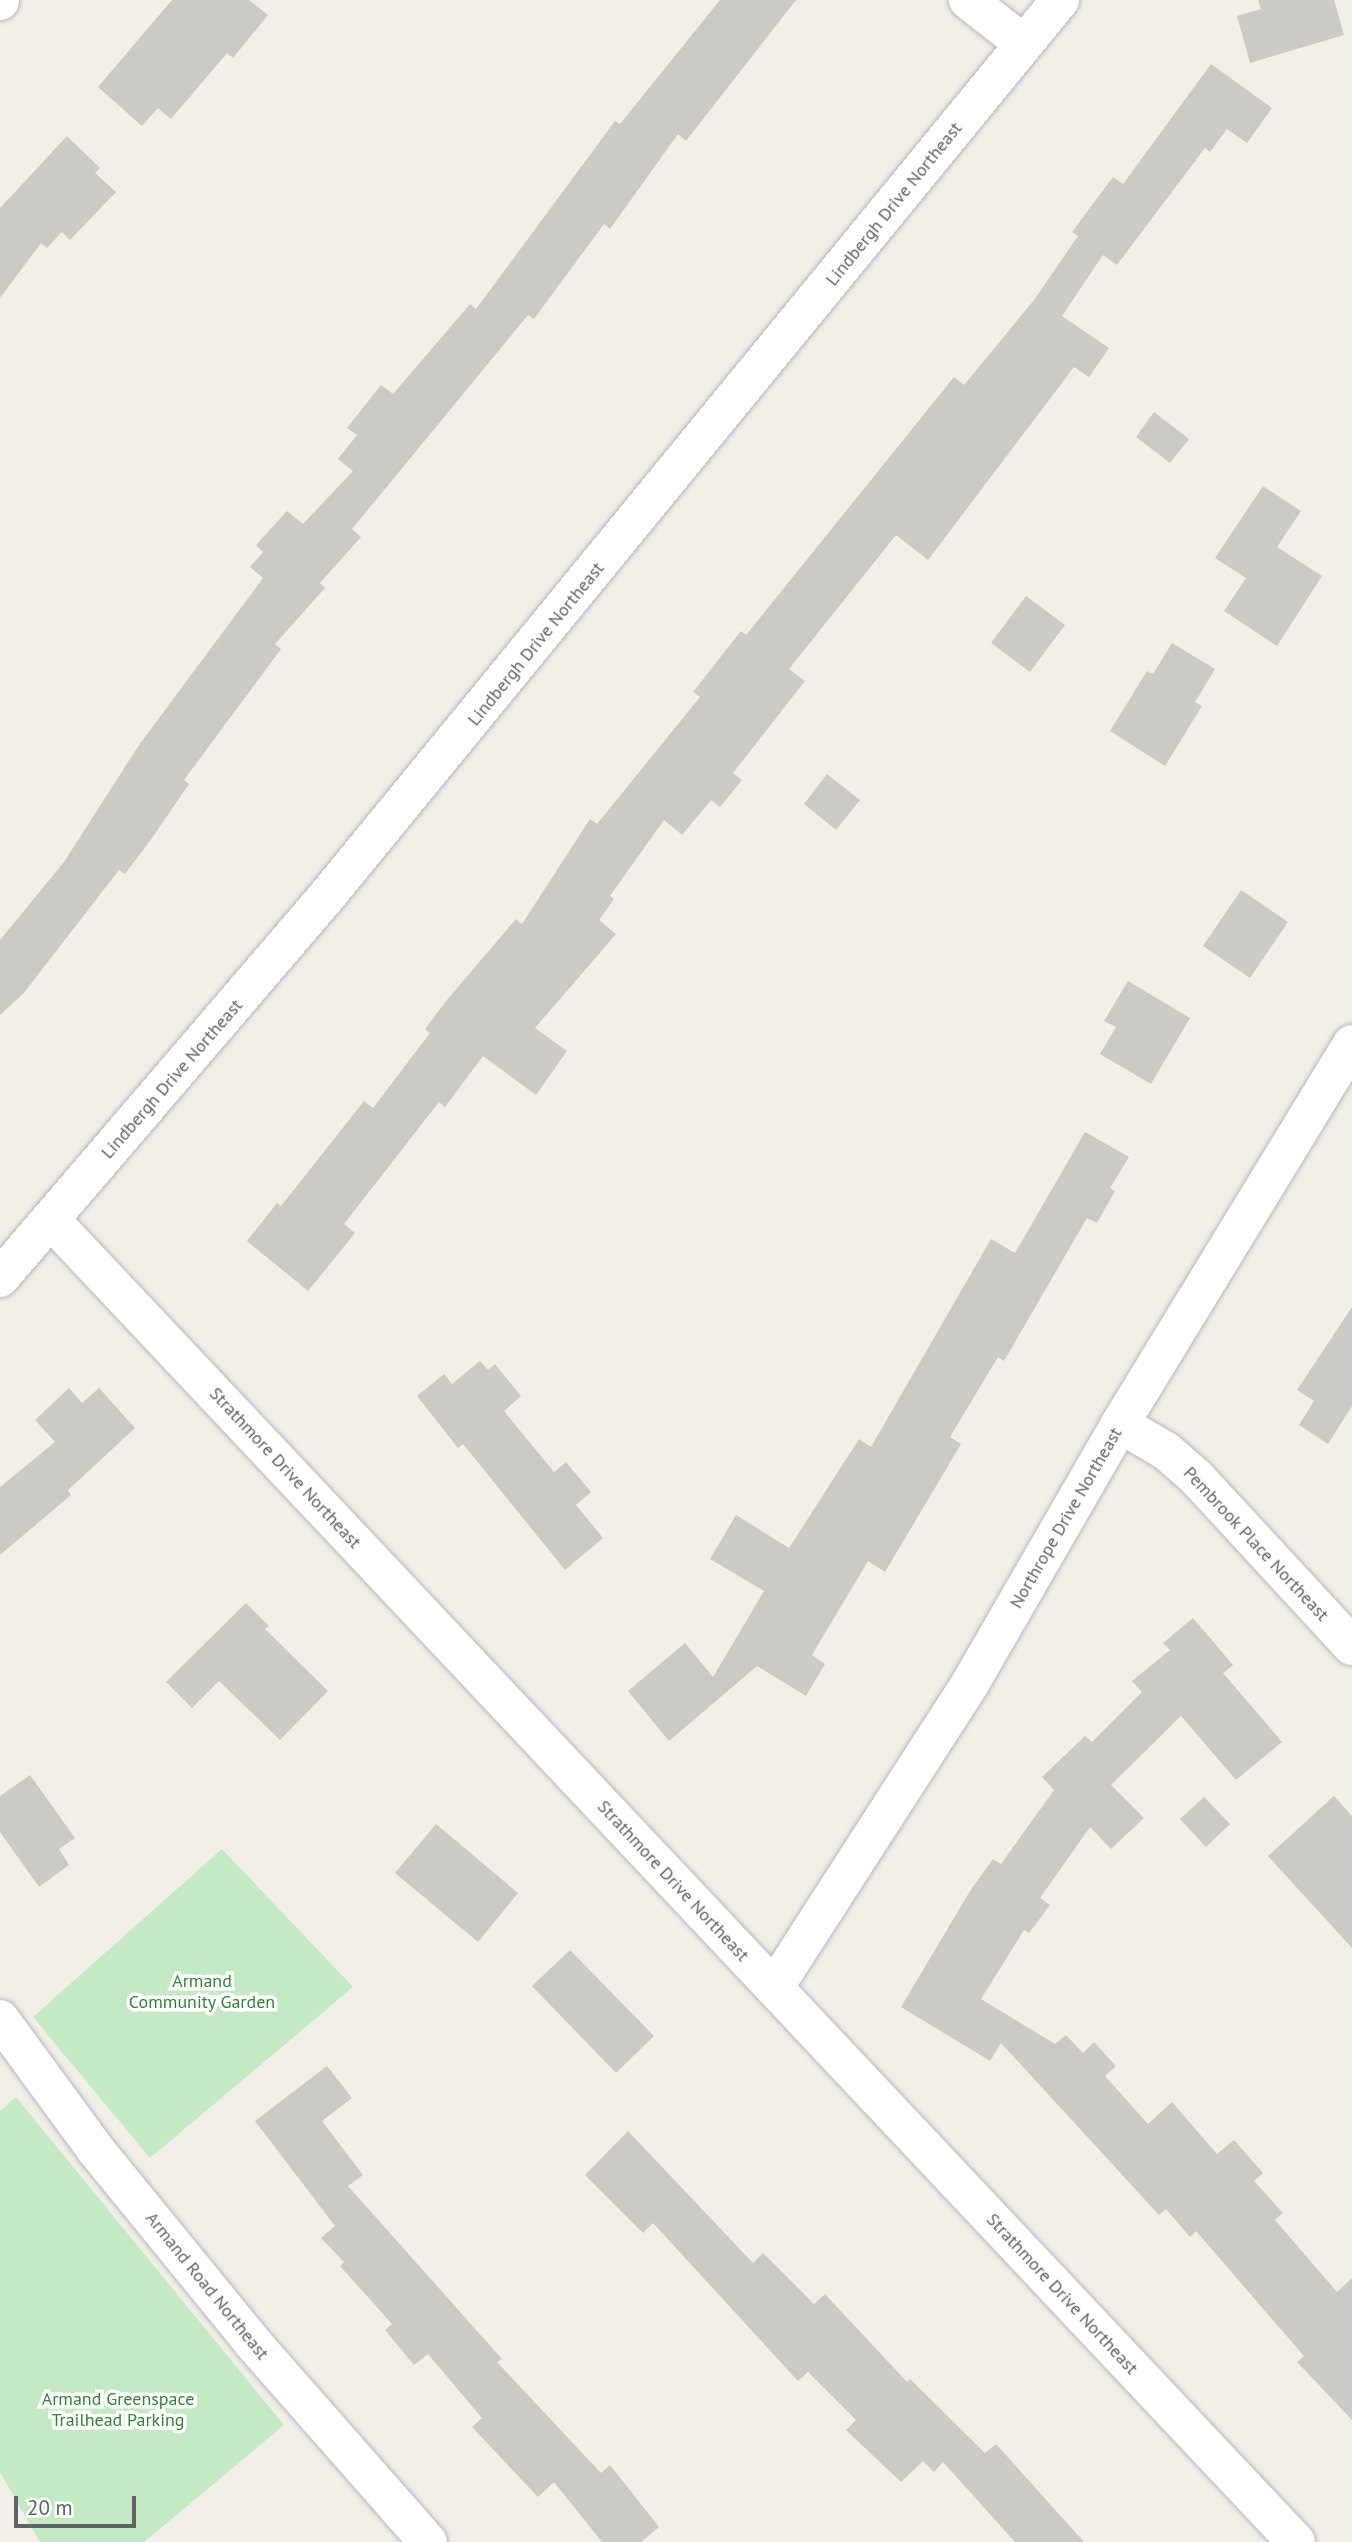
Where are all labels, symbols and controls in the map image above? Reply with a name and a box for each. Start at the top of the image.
street label: Lindbergh Drive Northeast [821,118,967,290]
street label: Lindbergh Drive Northeast [463,558,609,730]
street label: Lindbergh Drive Northeast [97,995,247,1163]
street label: Strathmore Drive Northeast [205,1383,365,1553]
street label: Northrope Drive Northeast [1005,1424,1127,1612]
street label: Pembrook Place Northeast [1179,1462,1333,1626]
street label: Strathmore Drive Northeast [593,1796,753,1966]
park label: Armand Community Garden [129,1971,275,2014]
street label: Armand Road Northeast [141,2208,273,2364]
street label: Strathmore Drive Northeast [982,2209,1142,2379]
park label: Armand Greenspace Trailhead Parking [42,2389,194,2432]
scale bar [18,2482,140,2526]
text: 20 m [27,2494,73,2521]

